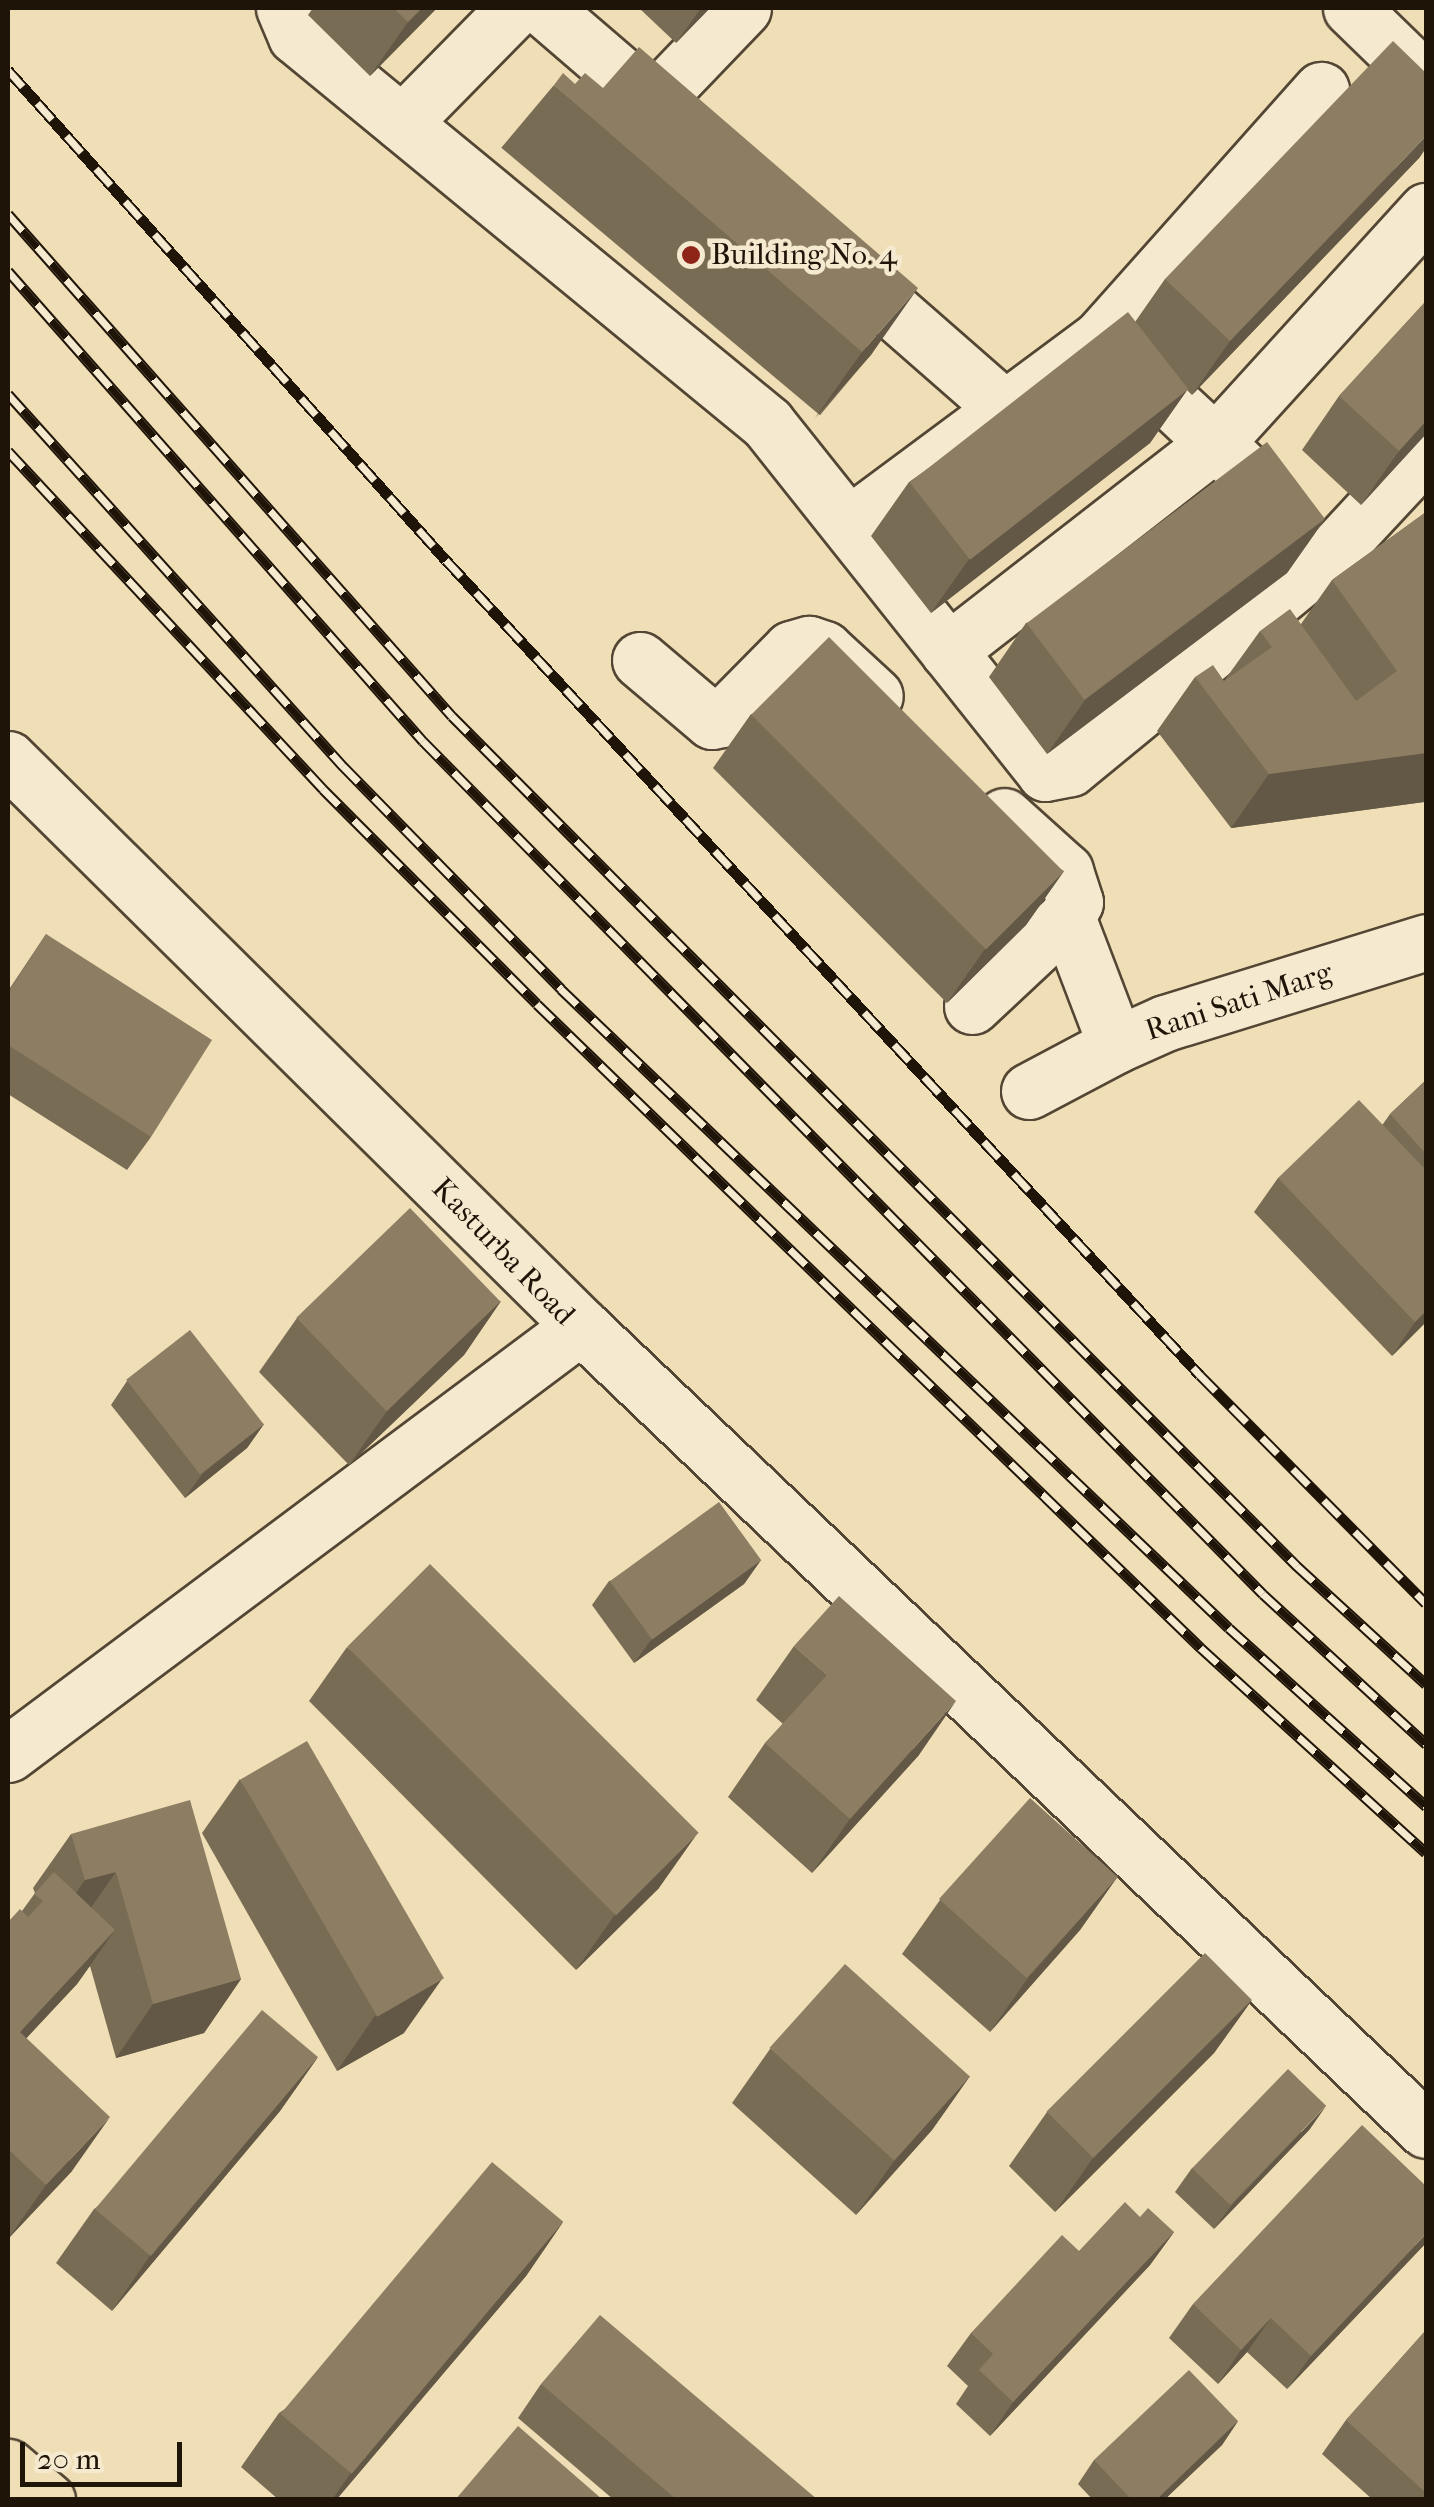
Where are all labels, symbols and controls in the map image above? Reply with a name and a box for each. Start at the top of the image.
place label: Building No. 4 [711,237,897,273]
marker: Building No. 4 [680,244,702,266]
street label: Rani Sati Marg [1141,955,1337,1049]
street label: Kasturba Road [424,1171,582,1333]
scale bar [25,2422,188,2484]
text: 20 m [37,2442,100,2477]

